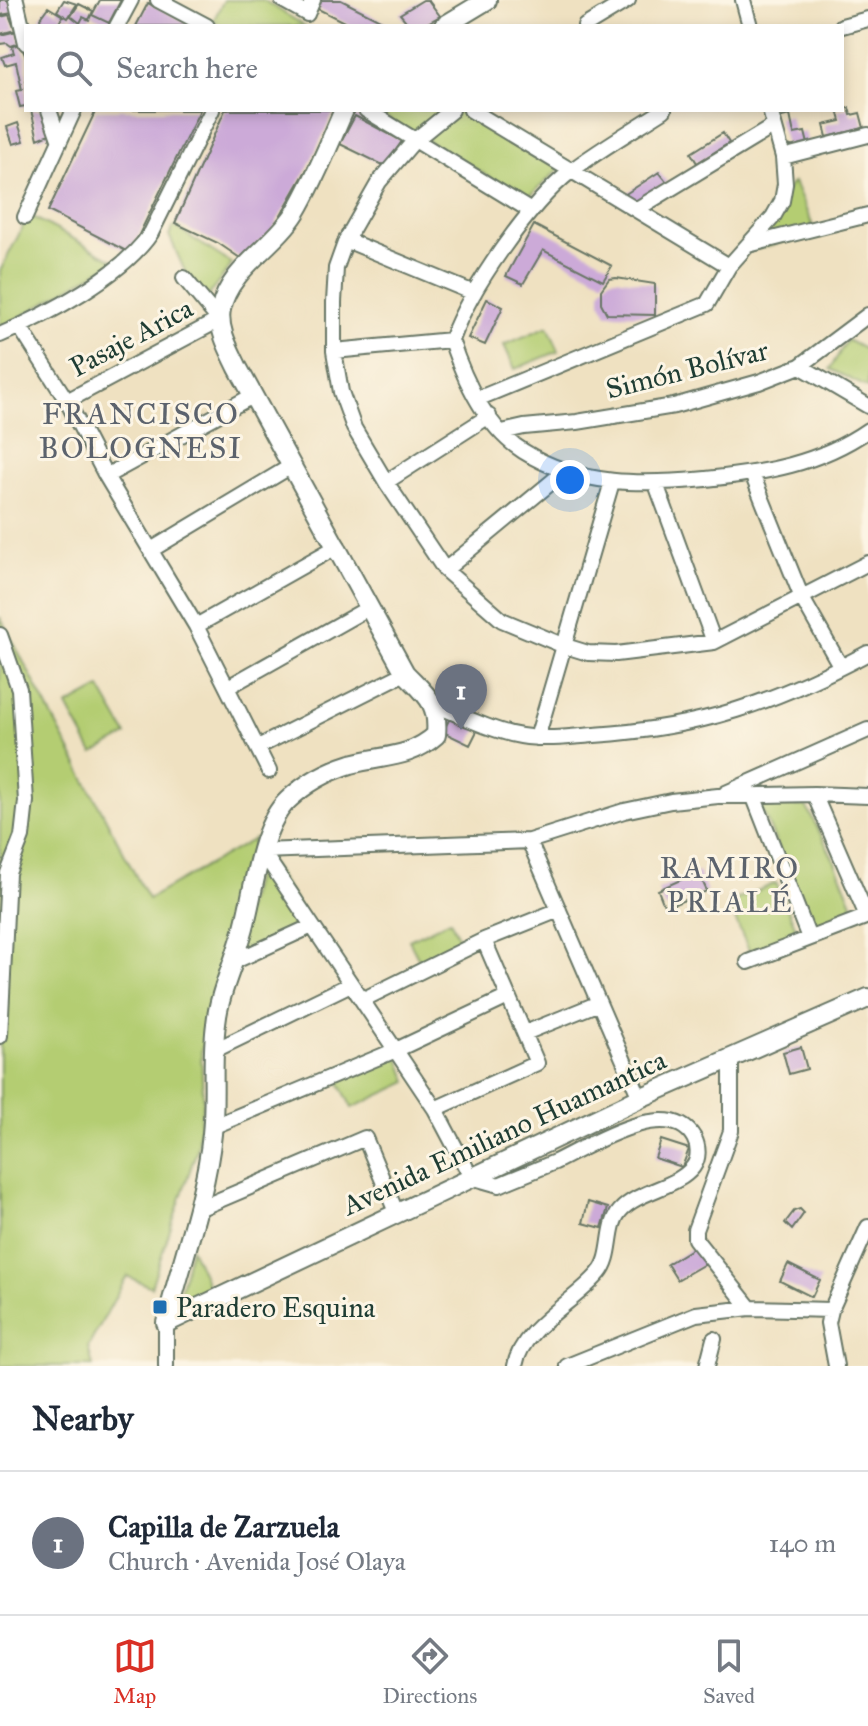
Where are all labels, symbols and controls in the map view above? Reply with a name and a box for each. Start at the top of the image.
search box [24,24,844,112]
icon: search [52,46,96,90]
text: Search here [116,50,258,86]
street label: Pasaje Arica [64,290,199,384]
street label: Simón Bolívar [602,332,772,407]
district label: FRANCISCO BOLOGNESI [39,396,243,466]
your location [550,460,590,500]
pin: 1 [435,664,487,730]
district label: RAMIRO PRIALÉ [660,850,800,920]
street label: Avenida Emiliano Huamantica [336,1042,672,1223]
place label: Paradero Esquina [176,1290,376,1325]
marker: Paradero Esquina [151,1298,169,1316]
text: Nearby [32,1398,134,1439]
text: Capilla de Zarzuela [108,1509,340,1545]
text: 1 [53,1527,63,1559]
text: 140 m [769,1527,836,1559]
text: Church · Avenida José Olaya [108,1545,406,1577]
tab: Map [113,1634,157,1709]
tab: Directions [382,1634,477,1709]
tab: Saved [703,1634,755,1709]

